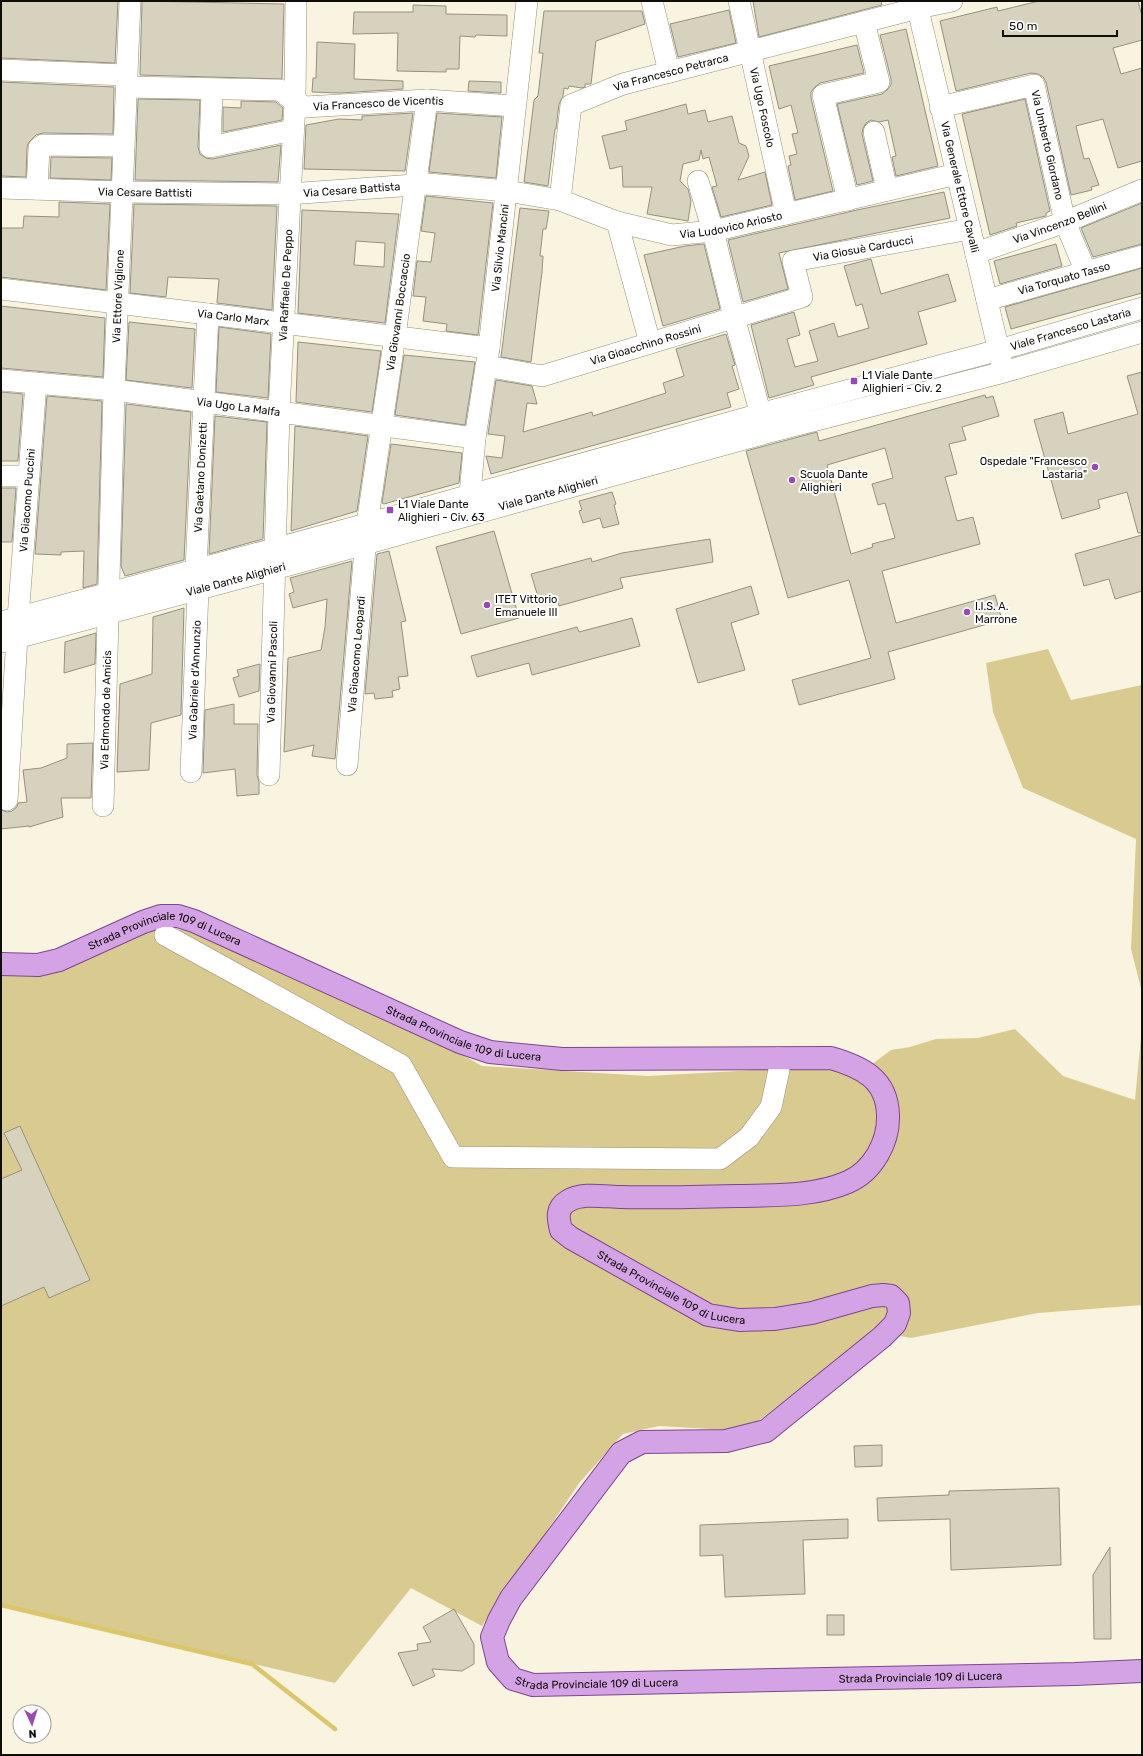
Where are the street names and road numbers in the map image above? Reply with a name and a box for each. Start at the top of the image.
street label: Via Francesco Petrarca [611,51,730,94]
street label: Via Ugo Foscolo [747,66,777,149]
street label: Via Umberto Giordano [1028,89,1066,201]
street label: Via Francesco de Vicentis [313,94,445,114]
street label: Via Generale Ettore Cavalli [938,120,981,254]
street label: Via Cesare Battista [303,180,401,200]
street label: Via Cesare Battisti [98,185,192,200]
street label: Via Vincenzo Bellini [1011,199,1109,247]
street label: Via Silvio Mancini [489,203,512,293]
street label: Via Ludovico Ariosto [679,209,784,241]
street label: Via Raffaele De Peppo [277,229,295,342]
street label: Via Giosuè Carducci [812,233,914,264]
street label: Via Ettore Viglione [110,249,127,343]
street label: Via Giovanni Boccaccio [384,253,413,372]
street label: Via Torquato Tasso [1016,259,1112,298]
street label: Viale Francesco Lastaria [1009,306,1132,353]
street label: Via Carlo Marx [196,307,270,328]
street label: Via Gioacchino Rossini [589,322,703,368]
street label: Via Ugo La Malfa [196,395,281,419]
street label: Via Gaetano Donizetti [192,422,210,533]
street label: Via Giacomo Puccini [17,448,38,553]
street label: Viale Dante Alighieri [497,474,599,514]
street label: Viale Dante Alighieri [185,560,287,599]
street label: Via Gioacomo Leopardi [345,596,368,713]
street label: Via Gabriele d'Annunzio [186,620,204,740]
street label: Via Giovanni Pascoli [264,621,280,723]
street label: Via Edmondo de Amicis [98,650,114,770]
street label: Strada Provinciale 109 di Lucera [83,938,247,956]
street label: Strada Provinciale 109 di Lucera [384,1003,542,1064]
street label: Strada Provinciale 109 di Lucera [595,1248,746,1327]
street label: Strada Provinciale 109 di Lucera [838,1669,1002,1686]
street label: Strada Provinciale 109 di Lucera [513,1674,678,1693]

